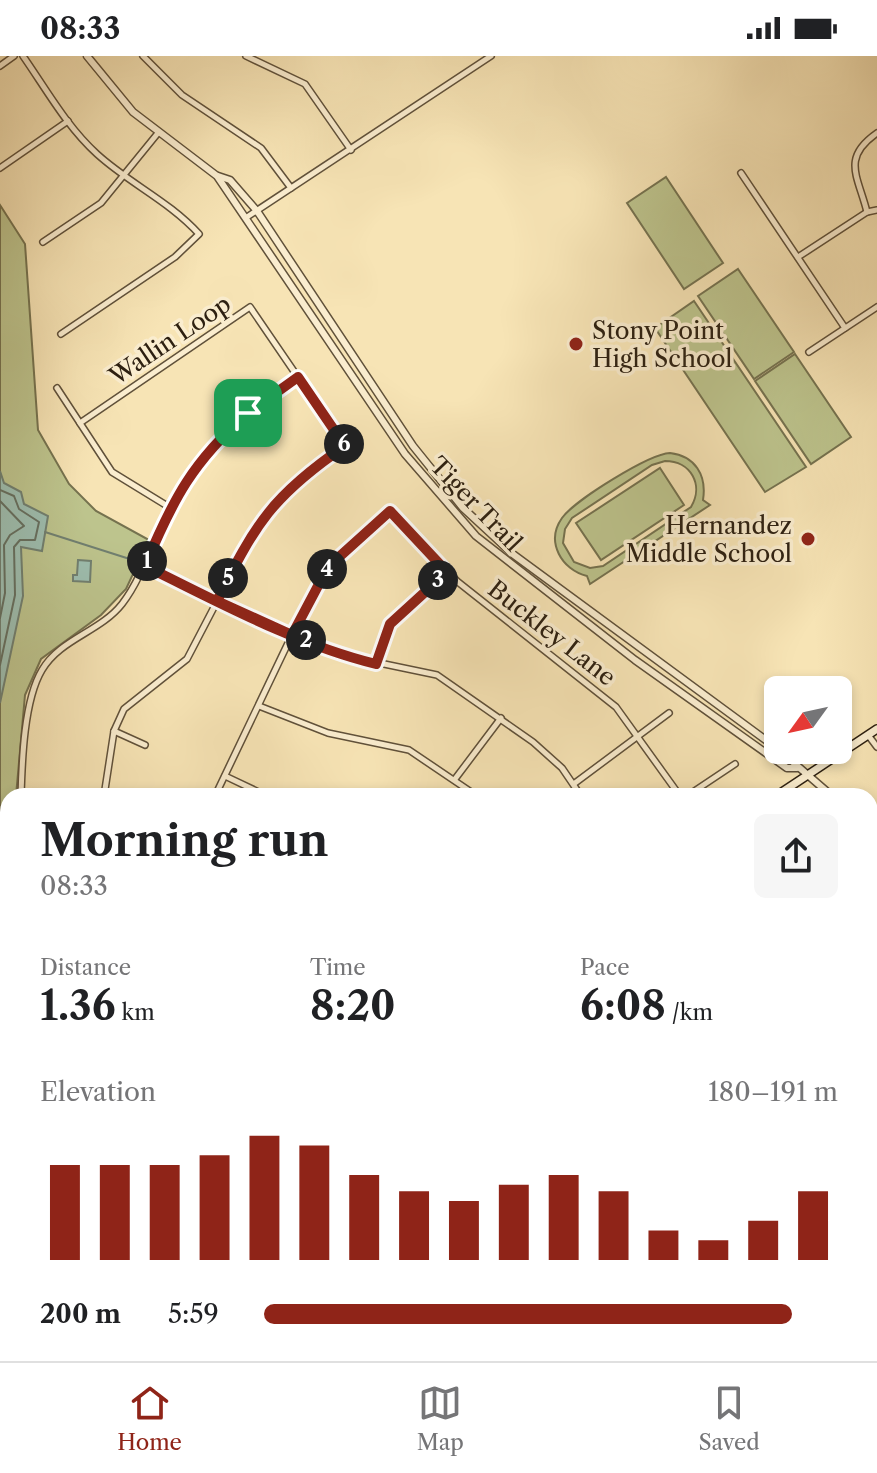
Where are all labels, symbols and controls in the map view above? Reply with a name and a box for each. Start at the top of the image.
text: 08:33 [40,10,120,47]
street label: Wallin Loop [103,289,236,392]
place label: Stony Point High School [592,316,733,373]
marker: Stony Point High School [567,335,585,353]
pin [214,379,282,447]
icon: arrive [226,391,270,435]
pin: 6 [324,424,364,464]
text: 6 [337,430,351,457]
street label: Tiger Trail [424,451,528,557]
place label: Hernandez Middle School [626,511,792,568]
marker: Hernandez Middle School [799,530,817,548]
pin: 1 [127,541,167,581]
text: 1 [142,547,152,574]
pin: 4 [307,549,347,589]
text: 4 [320,555,334,582]
pin: 5 [208,558,248,598]
pin: 3 [418,560,458,600]
text: 5 [222,564,234,591]
text: 3 [432,566,444,593]
street label: Buckley Lane [482,574,622,692]
pin: 2 [286,620,326,660]
text: 2 [300,626,313,653]
north arrow [764,676,852,764]
map controls [764,676,852,764]
text: Morning run [40,813,329,867]
button: share [754,814,838,898]
text: 08:33 [40,870,108,902]
text: Distance [40,954,131,981]
text: Time [310,954,366,981]
text: Pace [580,954,630,981]
text: 1.36 [40,981,116,1030]
text: 8:20 [310,981,396,1030]
text: 6:08 [580,981,666,1030]
text: km [116,999,155,1026]
text: /km [666,999,713,1026]
text: Elevation [40,1076,156,1108]
text: 180–191 m [708,1076,838,1108]
text: 200 m [40,1298,121,1330]
text: 5:59 [168,1298,219,1330]
tab: Home [117,1381,182,1456]
tab: Map [417,1381,464,1456]
tab: Saved [699,1381,760,1456]

